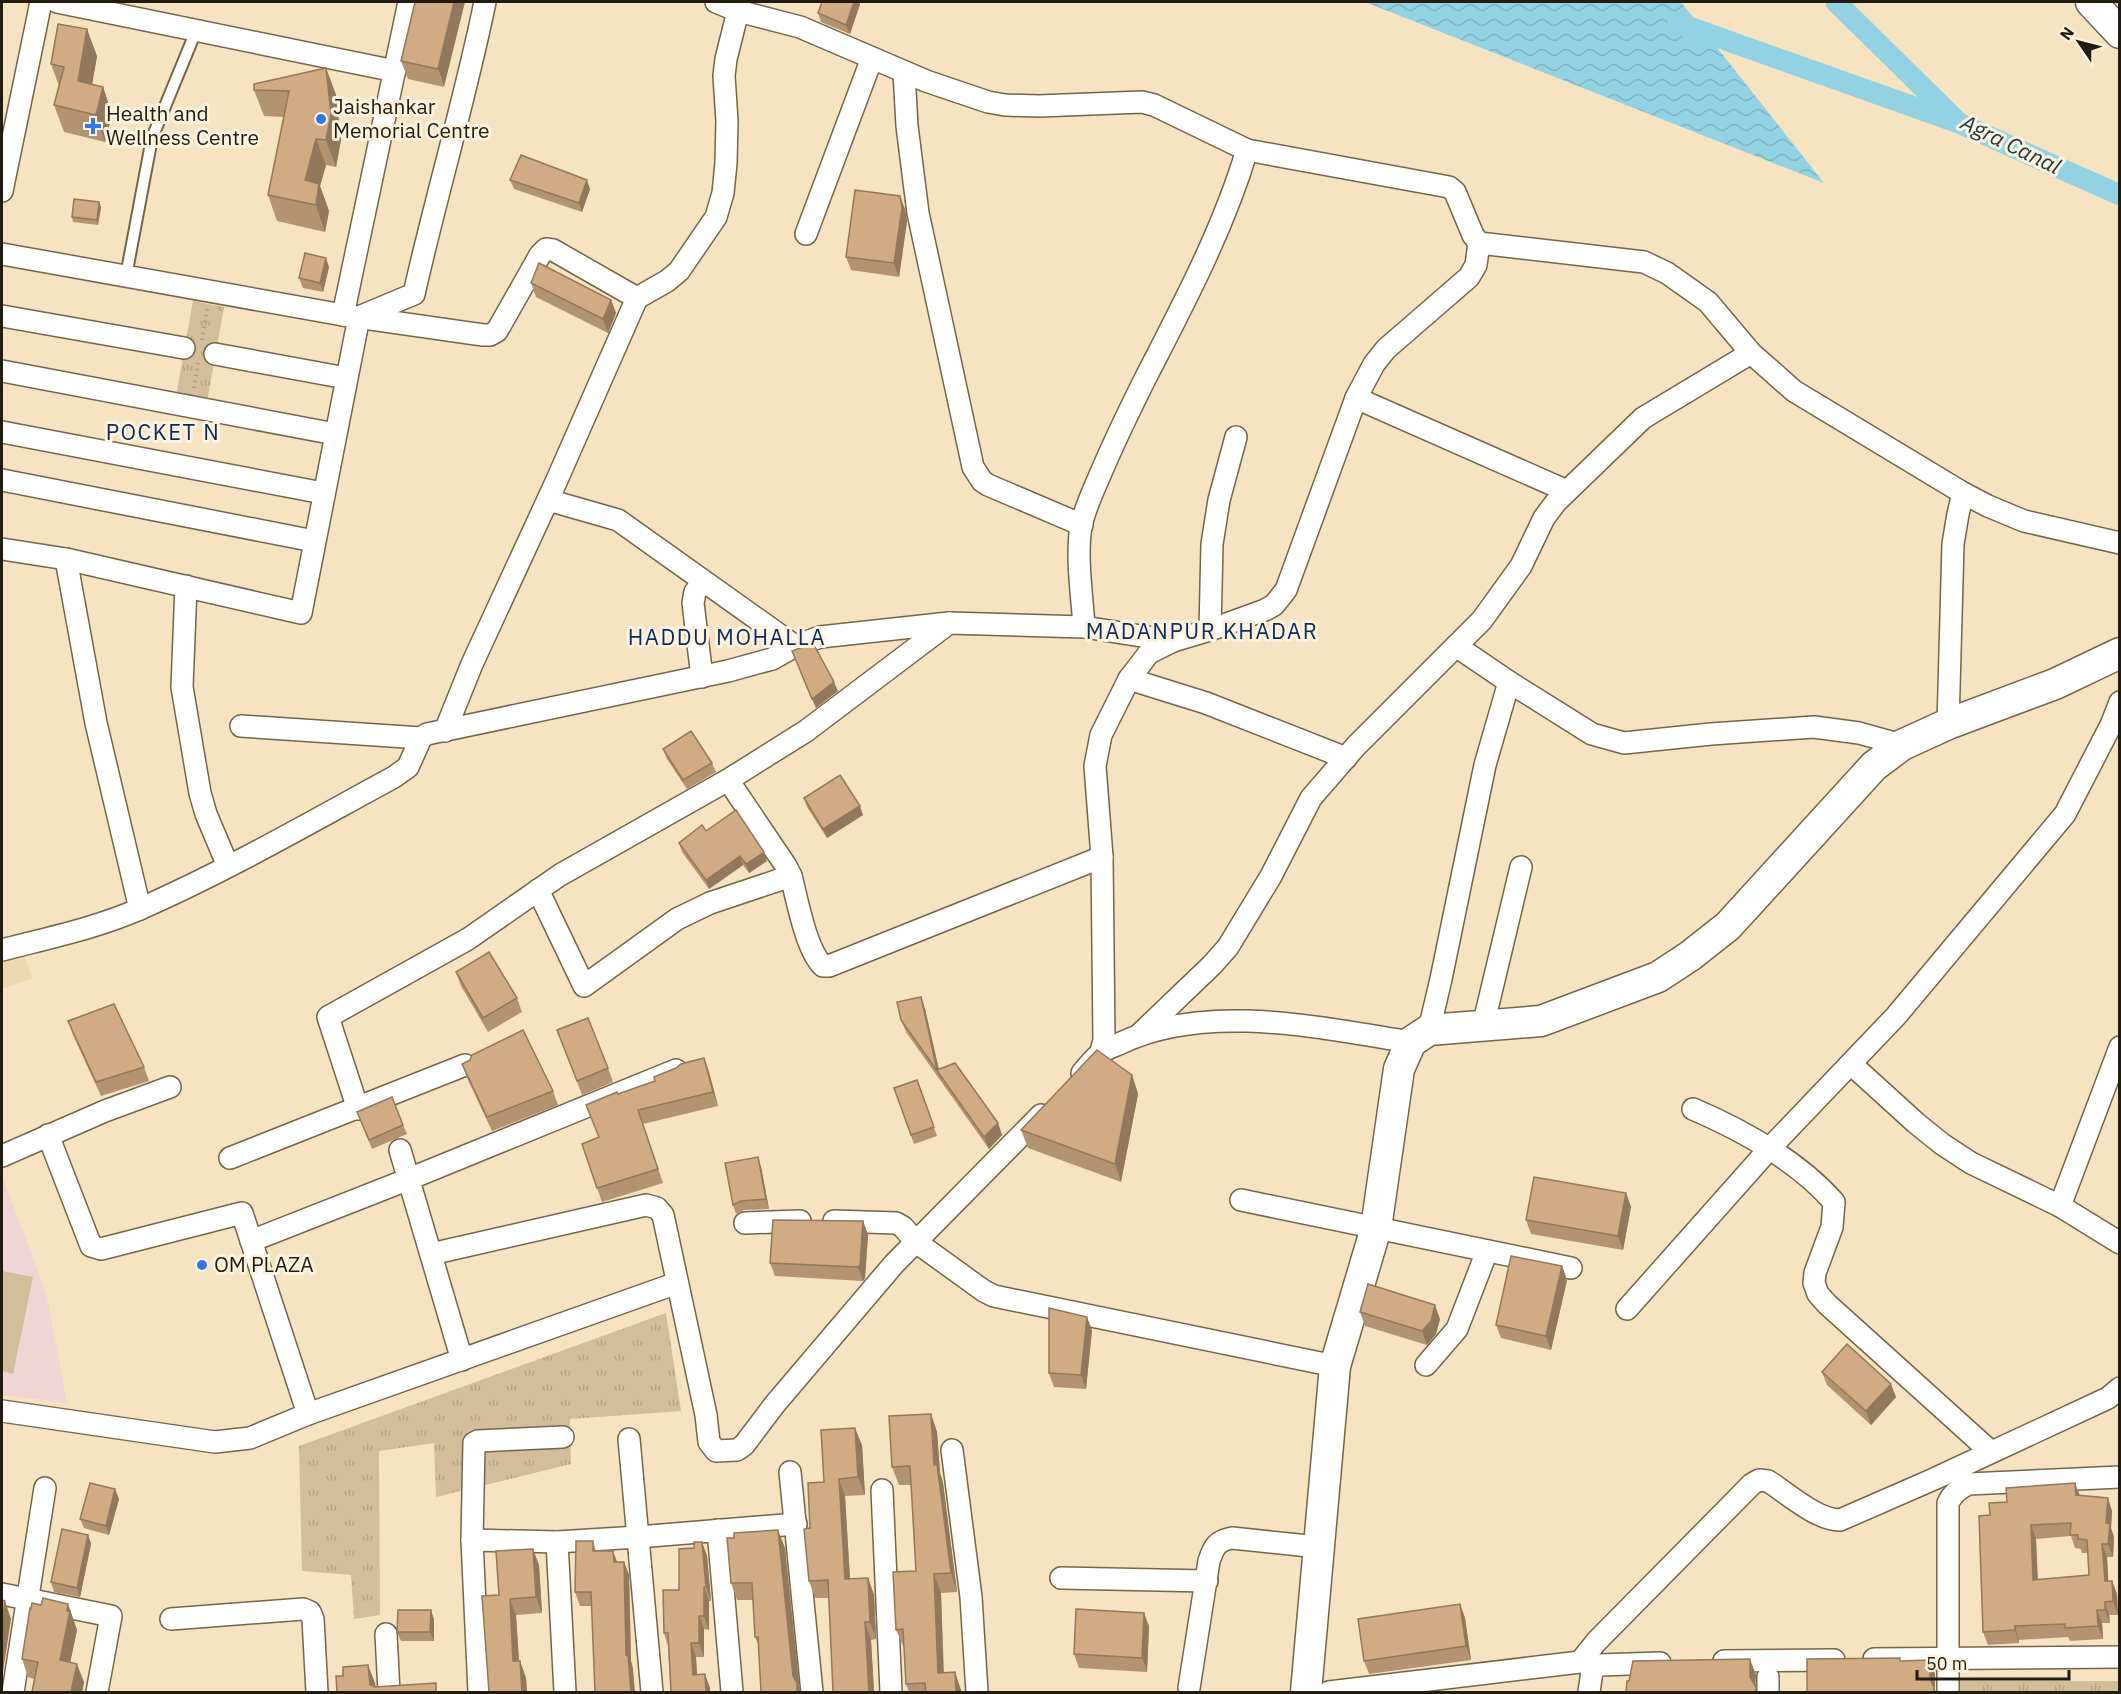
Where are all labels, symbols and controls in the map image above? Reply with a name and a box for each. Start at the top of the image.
north arrow [2049,12,2109,72]
text: N [2055,23,2078,44]
place label: Jaishankar Memorial Centre [333,92,490,144]
place label: Health and Wellness Centre [106,99,259,151]
water label: Agra Canal [1956,107,2066,180]
marker: Jaishankar Memorial Centre [314,112,328,126]
marker: Health and Wellness Centre [84,117,102,135]
district label: POCKET N [106,417,220,446]
district label: MADANPUR KHADAR [1086,616,1318,645]
district label: HADDU MOHALLA [628,622,826,651]
place label: OM PLAZA [214,1250,314,1278]
marker: OM PLAZA [195,1258,209,1272]
scale bar [1917,1643,2068,1681]
text: 50 m [1926,1652,1968,1675]

